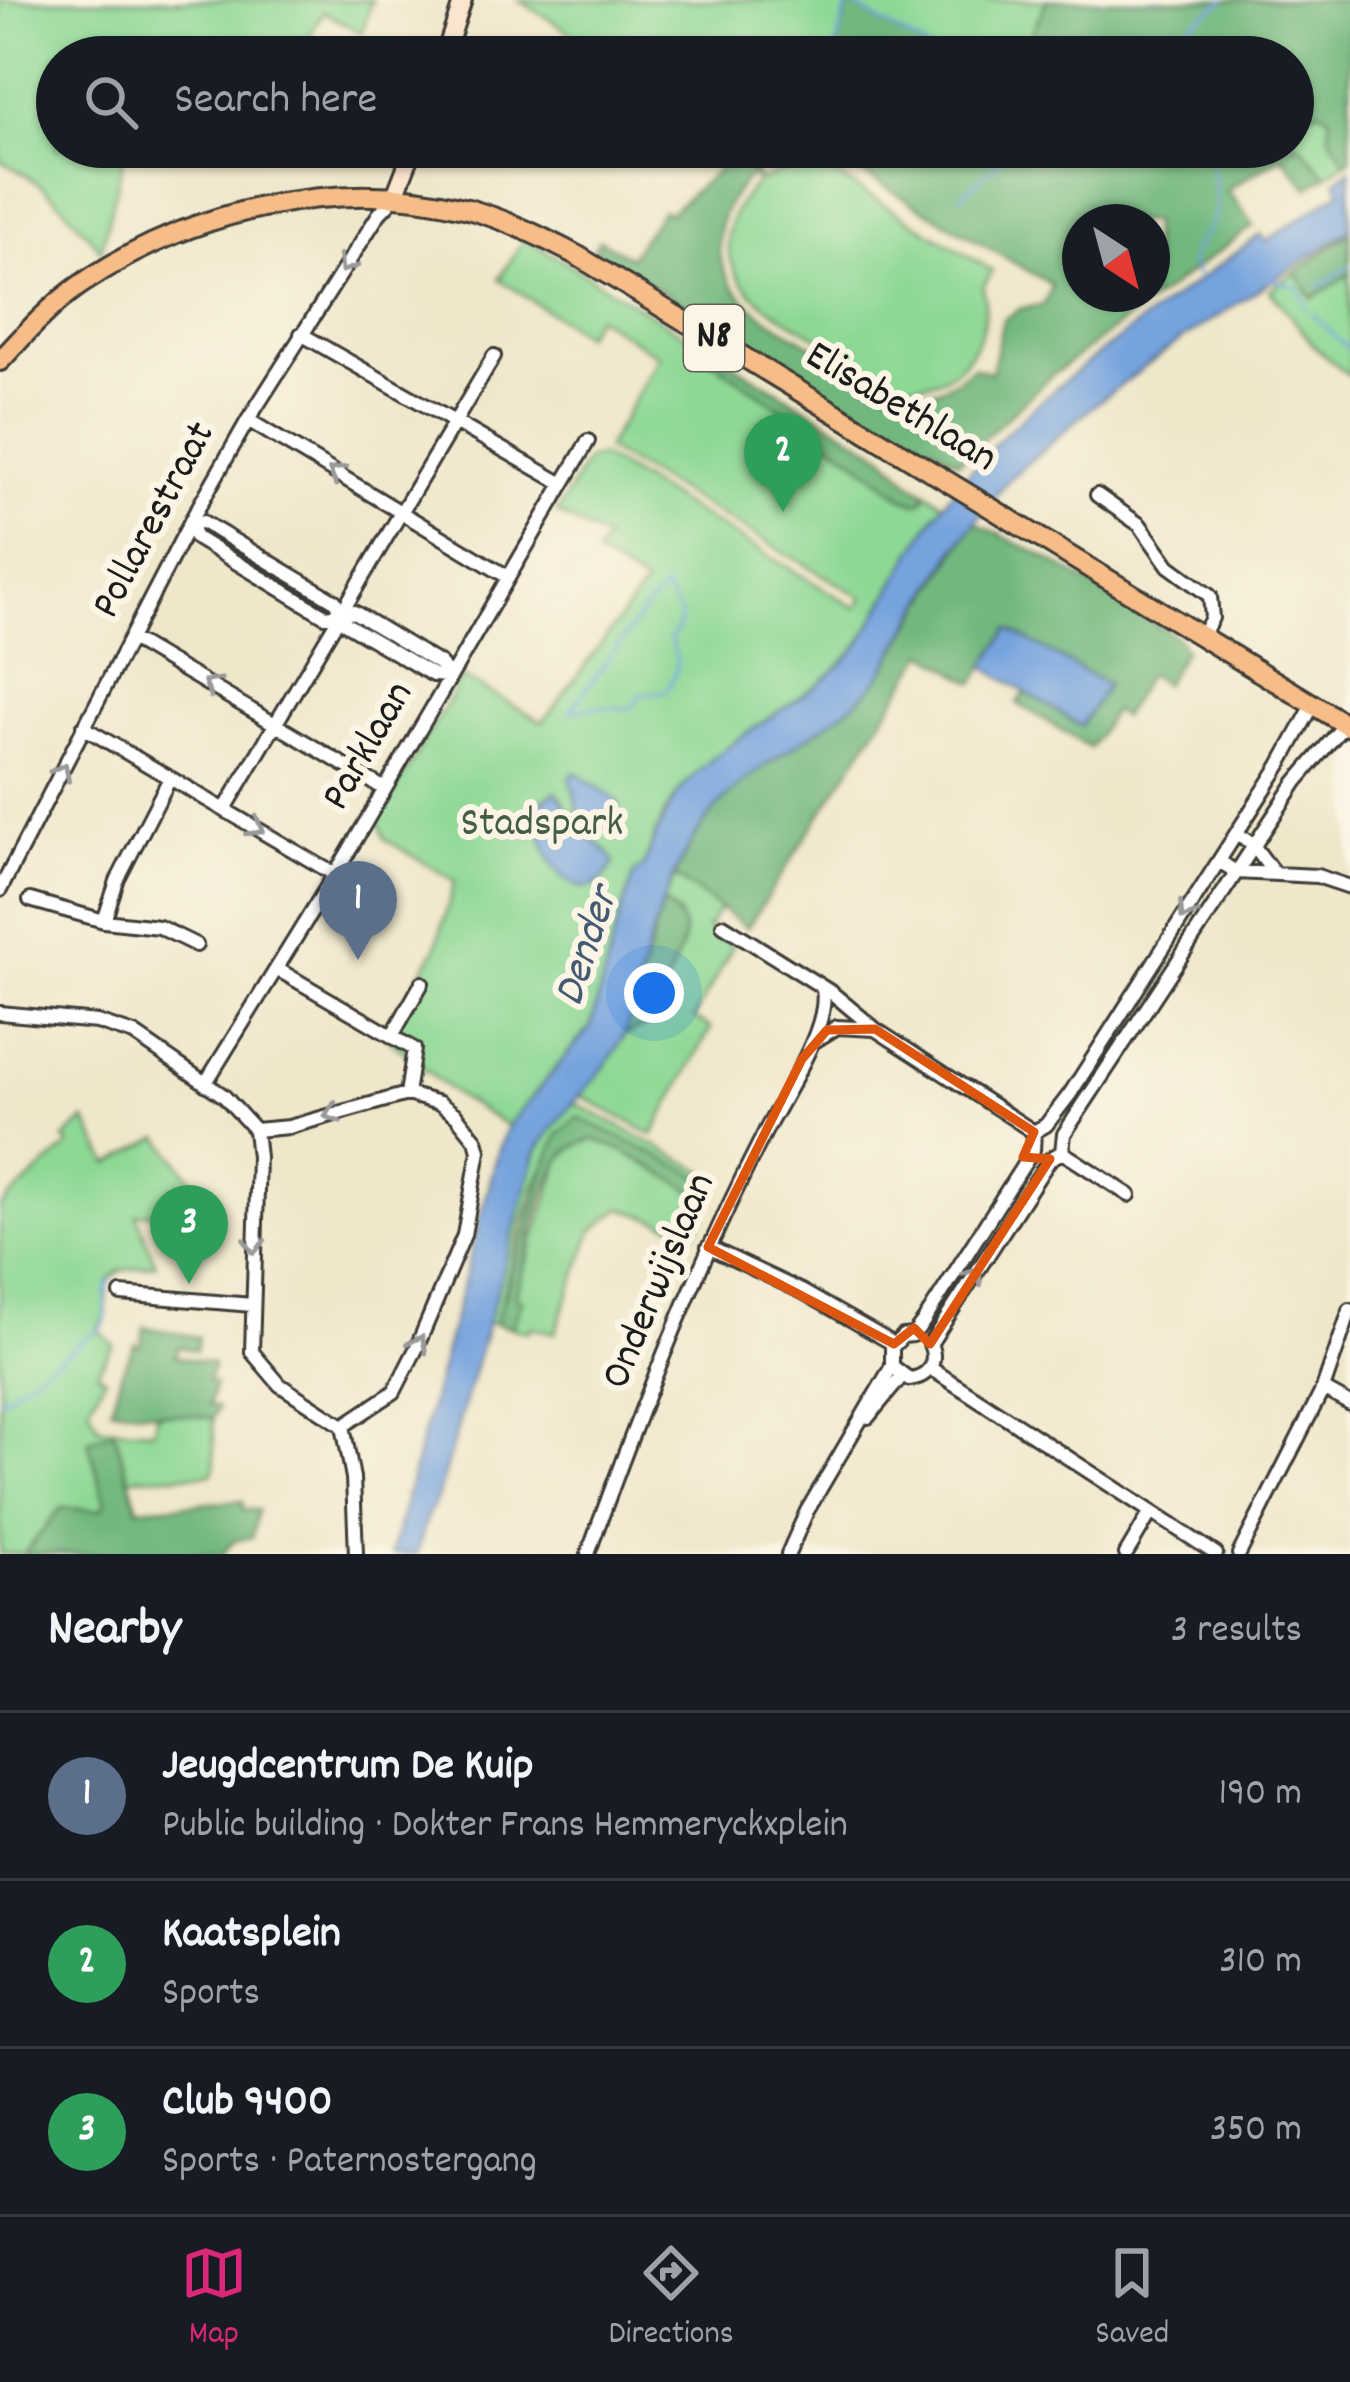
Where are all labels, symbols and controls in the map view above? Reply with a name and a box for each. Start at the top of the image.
search box [36,36,1314,168]
icon: search [78,69,144,135]
text: Search here [174,70,377,134]
north arrow [1062,204,1170,312]
one-way arrow [338,252,361,274]
road number: N8 [684,305,744,371]
street label: Elisabethlaan [793,328,1007,490]
street label: Pollarestraat [79,412,233,630]
pin: 2 [744,413,822,512]
one-way arrow [327,465,349,487]
street label: Parklaan [309,671,431,823]
one-way arrow [202,677,224,700]
one-way arrow [47,762,71,783]
park label: Stadspark [461,796,623,856]
one-way arrow [243,814,265,836]
pin: 1 [319,861,397,960]
water label: Dender [540,875,640,1015]
one-way arrow [1178,899,1200,921]
your location [624,963,684,1023]
one-way arrow [322,1100,343,1125]
street label: Onderwijslaan [589,1165,733,1399]
pin: 3 [150,1185,228,1284]
one-way arrow [241,1237,267,1256]
one-way arrow [961,1266,983,1288]
one-way arrow [405,1333,428,1355]
text: Nearby [48,1596,181,1668]
text: 3 results [1171,1605,1302,1660]
text: Jeugdcentrum De Kuip [162,1736,533,1800]
text: 1 [83,1768,91,1823]
text: 190 m [1219,1768,1302,1823]
text: Public building · Dokter Frans Hemmeryckxplein [162,1800,848,1855]
text: Kaatsplein [162,1904,341,1968]
text: 2 [78,1936,96,1991]
text: 310 m [1219,1936,1302,1991]
text: Sports [162,1968,260,2023]
text: Club 9400 [162,2072,332,2136]
text: 3 [78,2104,96,2159]
text: 350 m [1210,2104,1302,2159]
text: Sports · Paternostergang [162,2136,537,2191]
tab: Map [181,2240,247,2359]
tab: Directions [609,2240,734,2359]
tab: Saved [1095,2240,1169,2359]

